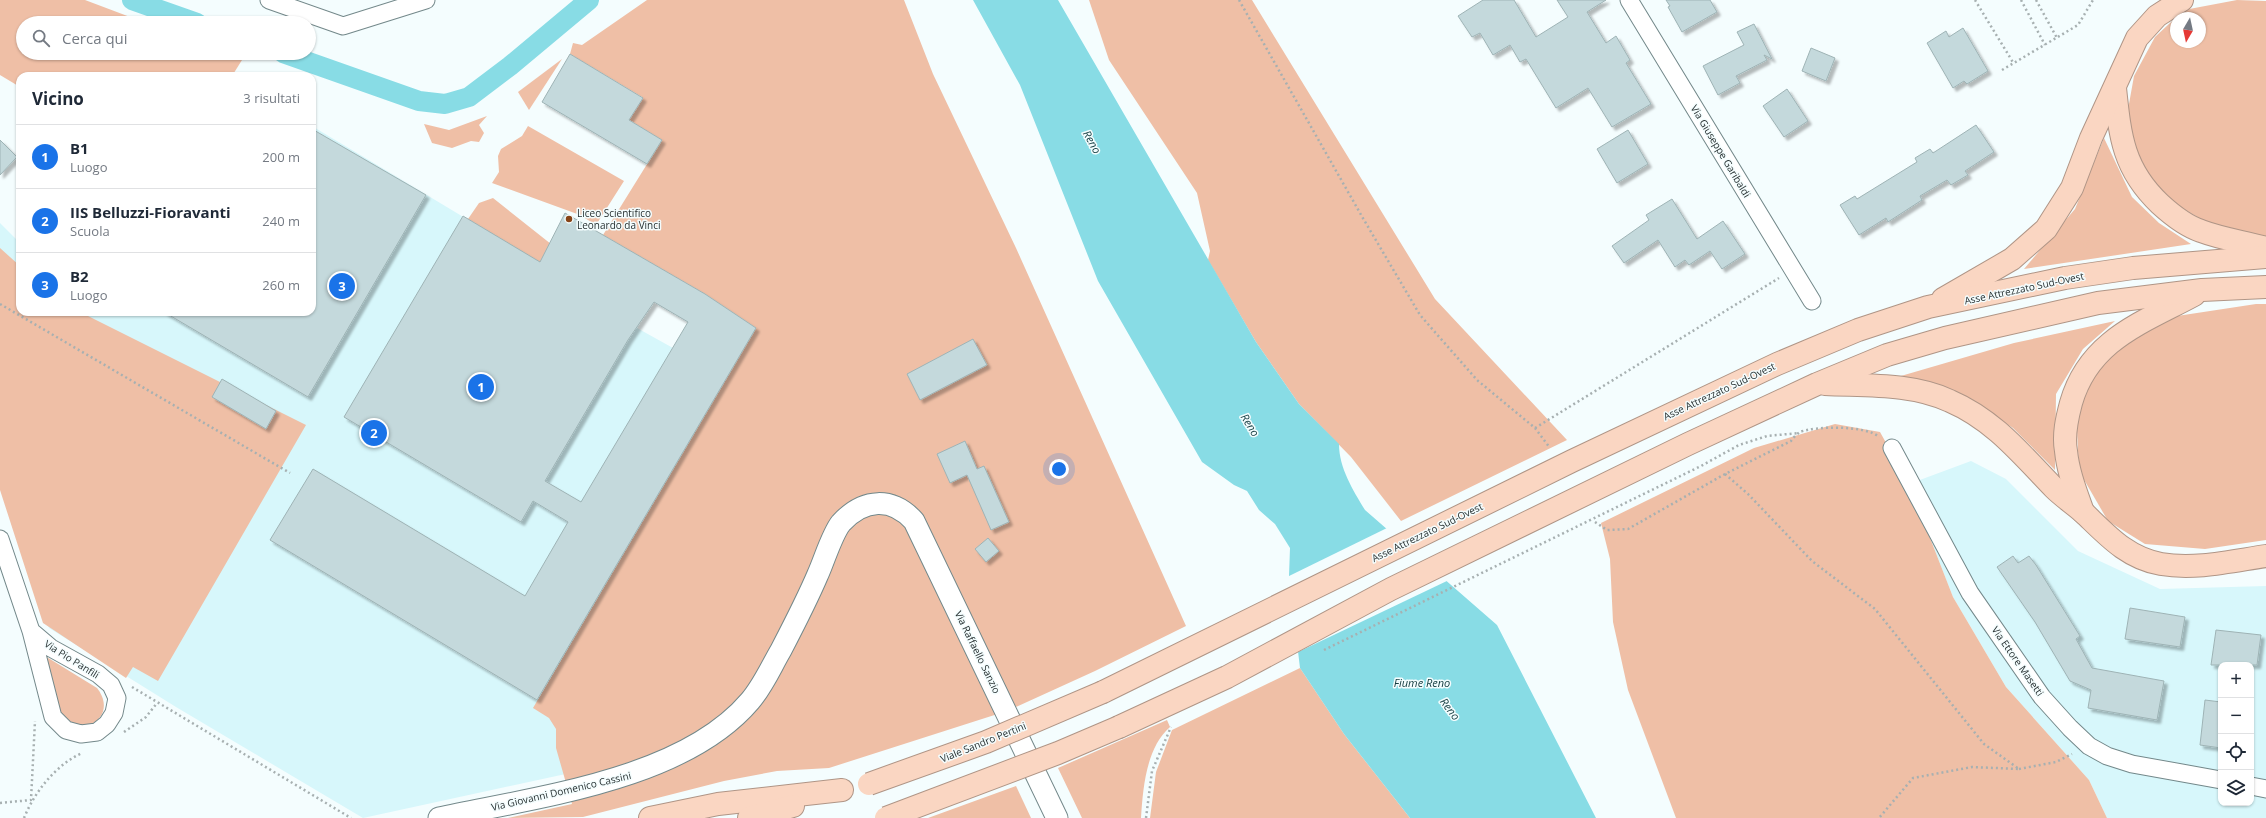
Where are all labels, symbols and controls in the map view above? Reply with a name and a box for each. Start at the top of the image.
north arrow [2170,12,2206,48]
search box [16,16,316,60]
icon: search [30,27,52,49]
text: Cerca qui [62,28,128,48]
text: Vicino [32,87,84,110]
text: 3 risultati [243,89,300,107]
street label: Via Giuseppe Garibaldi [1688,102,1754,200]
water label: Reno [1080,127,1105,156]
text: B1 [70,138,89,158]
text: 1 [41,148,49,166]
text: 200 m [262,148,300,166]
text: Luogo [70,158,107,176]
text: IIS Belluzzi-Fioravanti [70,202,231,222]
place label: Liceo Scientifico Leonardo da Vinci [577,206,661,232]
text: 2 [41,212,49,230]
text: 240 m [262,212,300,230]
marker: Liceo Scientifico Leonardo da Vinci [564,214,574,224]
text: Scuola [70,222,110,240]
text: B2 [70,266,89,286]
street label: Asse Attrezzato Sud-Ovest [1963,268,2086,308]
pin: 3 [329,271,355,301]
text: 3 [41,276,49,294]
text: 260 m [262,276,300,294]
text: Luogo [70,286,107,304]
street label: Asse Attrezzato Sud-Ovest [1661,359,1778,423]
pin: 1 [468,372,494,402]
water label: Reno [1238,410,1263,439]
pin: 2 [361,418,387,448]
your location [1049,459,1069,479]
street label: Asse Attrezzato Sud-Ovest [1369,499,1485,565]
street label: Via Raffaello Sanzio [952,608,1004,696]
street label: Via Ettore Masetti [1989,623,2047,699]
street label: Via Pio Panfili [42,637,102,681]
map controls [2218,662,2254,806]
button: + [2218,662,2254,698]
water label: Fiume Reno [1394,675,1450,690]
water label: Reno [1437,694,1464,723]
button: − [2218,698,2254,734]
street label: Viale Sandro Pertini [938,718,1028,766]
button: locate [2218,734,2254,770]
street label: Via Giovanni Domenico Cassini [490,768,632,814]
button: layers [2218,770,2254,806]

